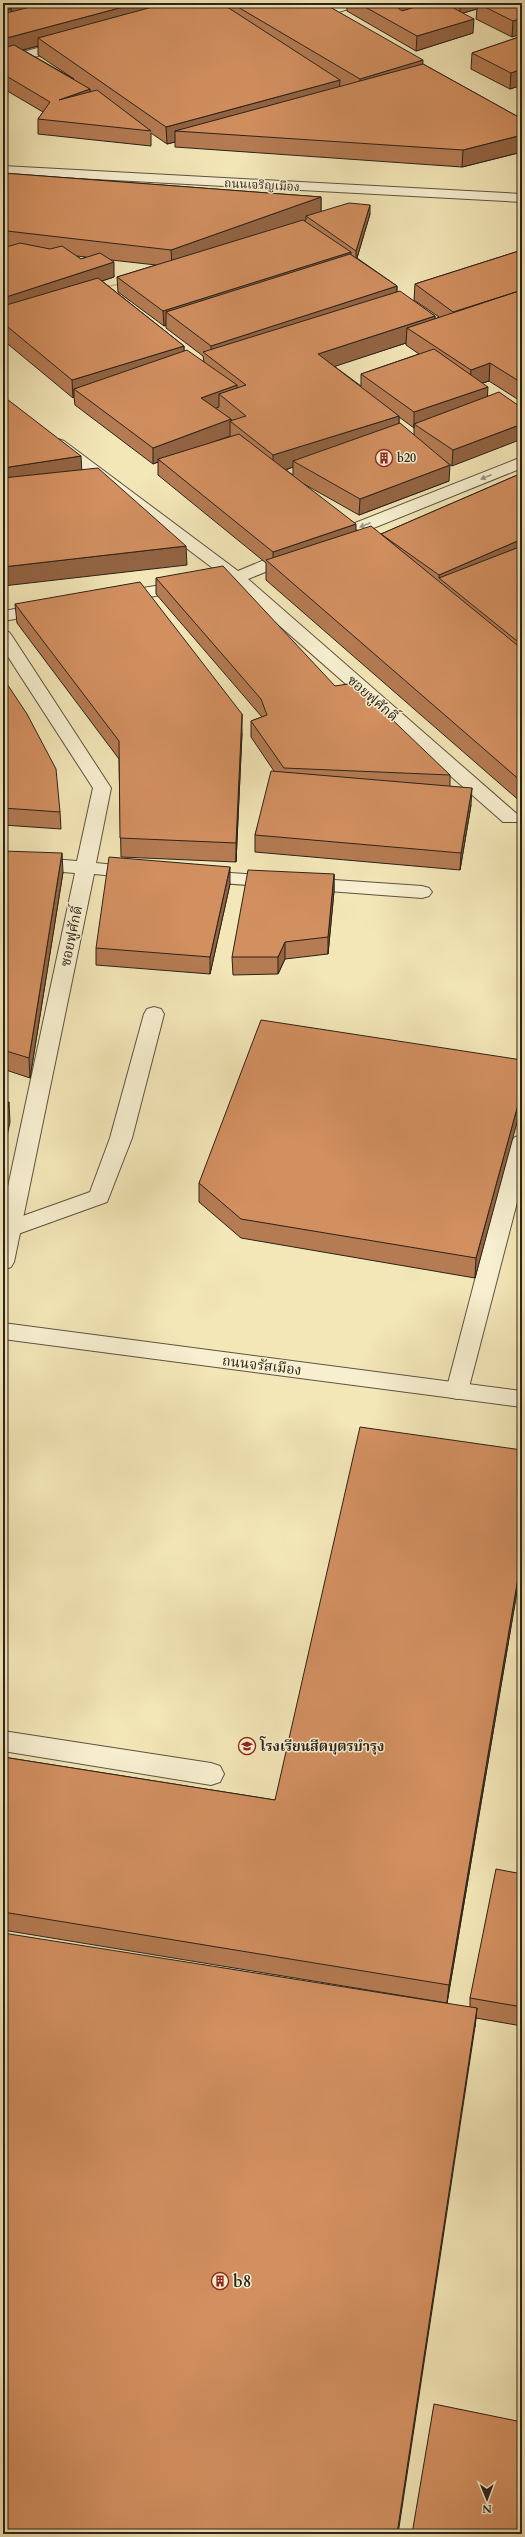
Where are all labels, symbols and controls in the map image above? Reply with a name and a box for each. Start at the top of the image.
street label: ถนนเจริญเมือง [224,175,300,195]
building icon: b20 [374,448,394,468]
place label: b20 [397,450,416,466]
one-way arrow [479,474,491,480]
one-way arrow [359,523,371,529]
street label: ซอยฟูศักดิ์ [343,670,404,727]
street label: ซอยฟูศักดิ์ [55,903,87,968]
street label: ถนนจรัสเมือง [221,1351,303,1380]
school or university icon: โรงเรียนสีตบุตรบำรุง [237,1736,257,1756]
place label: โรงเรียนสีตบุตรบำรุง [259,1736,384,1756]
place label: b8 [233,2270,251,2293]
building icon: b8 [210,2271,230,2291]
north arrow [467,2479,507,2519]
text: N [482,2501,492,2516]

